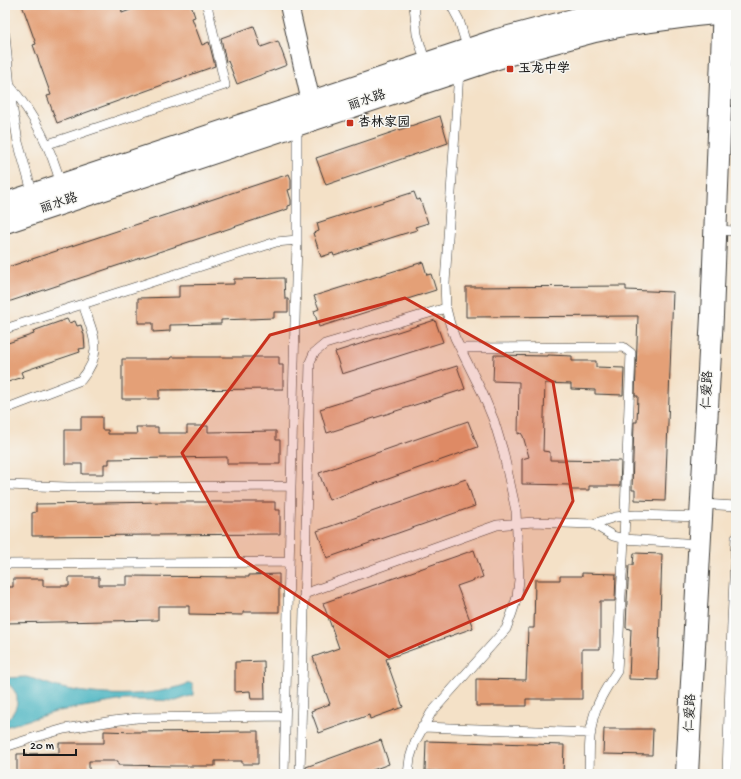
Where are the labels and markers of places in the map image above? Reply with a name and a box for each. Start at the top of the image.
place label: 玉龙中学 [518,61,570,77]
marker: 玉龙中学 [505,64,515,74]
place label: 杏林家园 [358,115,410,131]
marker: 杏林家园 [345,118,355,128]

